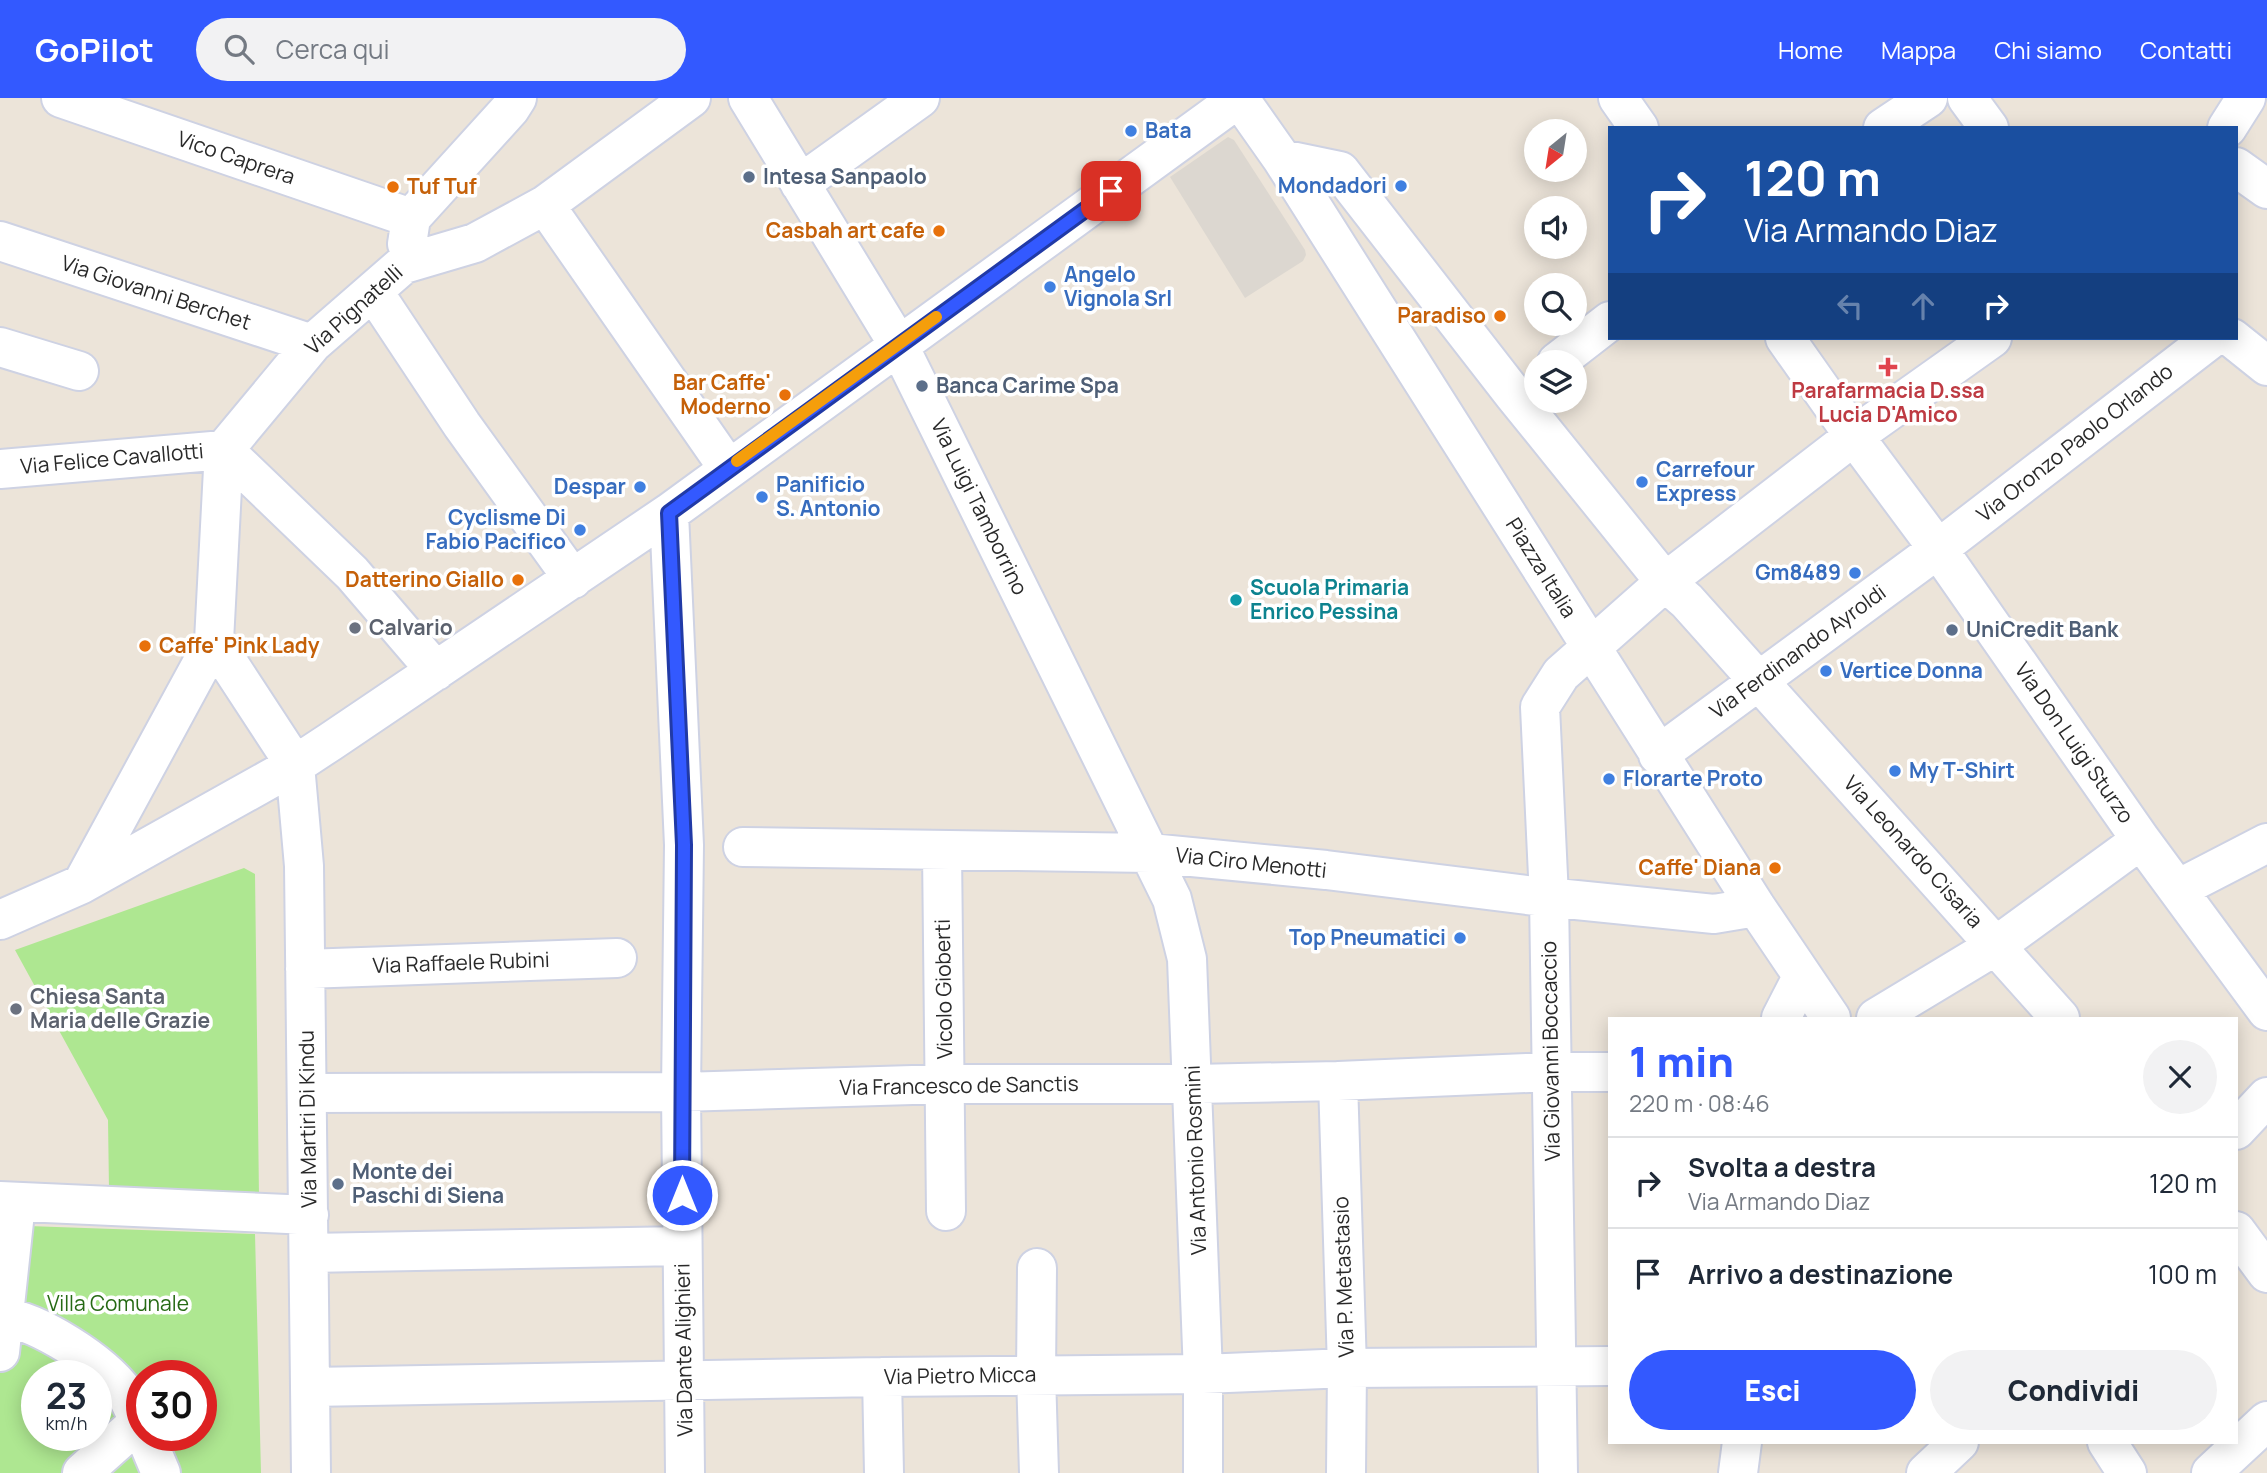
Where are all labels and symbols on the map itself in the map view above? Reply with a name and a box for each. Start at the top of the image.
place label: Bata [1145,116,1192,144]
north arrow [1524,119,1587,182]
marker: Bata [1123,123,1139,139]
street label: Vico Caprera [174,124,299,190]
pin [1081,161,1141,221]
place label: Intesa Sanpaolo [763,162,927,190]
marker: Intesa Sanpaolo [741,169,757,185]
place label: Mondadori [1278,171,1387,199]
place label: Tuf Tuf [407,172,477,200]
marker: Mondadori [1393,178,1409,194]
marker: Tuf Tuf [385,179,401,195]
place label: Casbah art cafe [766,216,925,244]
marker: Casbah art cafe [931,223,947,239]
street label: Via Giovanni Berchet [58,248,255,336]
street label: Via Pignatelli [299,258,408,361]
place label: Angelo Vignola Srl [1064,260,1172,312]
marker: Angelo Vignola Srl [1042,279,1058,295]
place label: Paradiso [1397,301,1486,329]
marker: Paradiso [1492,308,1508,324]
street label: Via Oronzo Paolo Orlando [1971,357,2178,528]
marker: Parafarmacia D.ssa Lucia D'Amico [1880,359,1896,375]
place label: Bar Caffe' Moderno [673,368,771,420]
place label: Banca Carime Spa [936,371,1119,399]
place label: Parafarmacia D.ssa Lucia D'Amico [1791,376,1985,428]
marker: Banca Carime Spa [914,378,930,394]
marker: Bar Caffe' Moderno [777,387,793,403]
street label: Via Luigi Tamborrino [925,414,1035,599]
street label: Via Felice Cavallotti [19,436,205,480]
place label: Carrefour Express [1656,455,1755,507]
place label: Panificio S. Antonio [776,470,881,522]
place label: Despar [554,472,626,500]
marker: Carrefour Express [1634,474,1650,490]
marker: Despar [632,479,648,495]
marker: Panificio S. Antonio [754,489,770,505]
place label: Cyclisme Di Fabio Pacifico [426,503,566,555]
street label: Piazza Italia [1500,512,1584,623]
marker: Cyclisme Di Fabio Pacifico [572,522,588,538]
place label: Gm8489 [1755,558,1841,586]
place label: Datterino Giallo [345,565,504,593]
marker: Gm8489 [1847,565,1863,581]
marker: Datterino Giallo [510,572,526,588]
place label: Scuola Primaria Enrico Pessina [1250,573,1409,625]
street label: Via Ferdinando Ayroldi [1704,578,1891,725]
marker: Scuola Primaria Enrico Pessina [1228,592,1244,608]
place label: Calvario [369,613,453,641]
place label: UniCredit Bank [1966,615,2119,643]
marker: Calvario [347,620,363,636]
marker: UniCredit Bank [1944,622,1960,638]
place label: Caffe' Pink Lady [159,631,320,659]
marker: Caffe' Pink Lady [137,638,153,654]
place label: Vertice Donna [1840,656,1983,684]
street label: Via Don Luigi Sturzo [2009,657,2141,828]
marker: Vertice Donna [1818,663,1834,679]
place label: My T-Shirt [1909,756,2015,784]
marker: My T-Shirt [1887,763,1903,779]
place label: Florarte Proto [1623,764,1763,792]
street label: Via Leonardo Cisaria [1838,769,1990,933]
marker: Florarte Proto [1601,771,1617,787]
street label: Via Ciro Menotti [1174,840,1328,884]
place label: Caffe' Diana [1639,853,1761,881]
marker: Caffe' Diana [1767,860,1783,876]
street label: Vicolo Gioberti [928,919,958,1059]
place label: Top Pneumatici [1289,923,1446,951]
marker: Top Pneumatici [1452,930,1468,946]
street label: Via Giovanni Boccaccio [1534,941,1566,1161]
street label: Via Raffaele Rubini [372,945,550,979]
place label: Chiesa Santa Maria delle Grazie [30,982,210,1034]
marker: Chiesa Santa Maria delle Grazie [8,1001,24,1017]
street label: Via Martiri Di Kindu [291,1030,323,1208]
street label: Via Antonio Rosmini [1178,1065,1212,1255]
street label: Via Francesco de Sanctis [839,1069,1079,1101]
place label: Monte dei Paschi di Siena [352,1157,504,1209]
position arrow [645,1158,719,1232]
marker: Monte dei Paschi di Siena [330,1176,346,1192]
street label: Via P. Metastasio [1326,1196,1360,1358]
street label: Via Dante Alighieri [667,1263,699,1437]
park label: Villa Comunale [47,1289,189,1317]
speed limit sign: 30 [126,1360,217,1451]
street label: Via Pietro Micca [884,1360,1036,1390]

